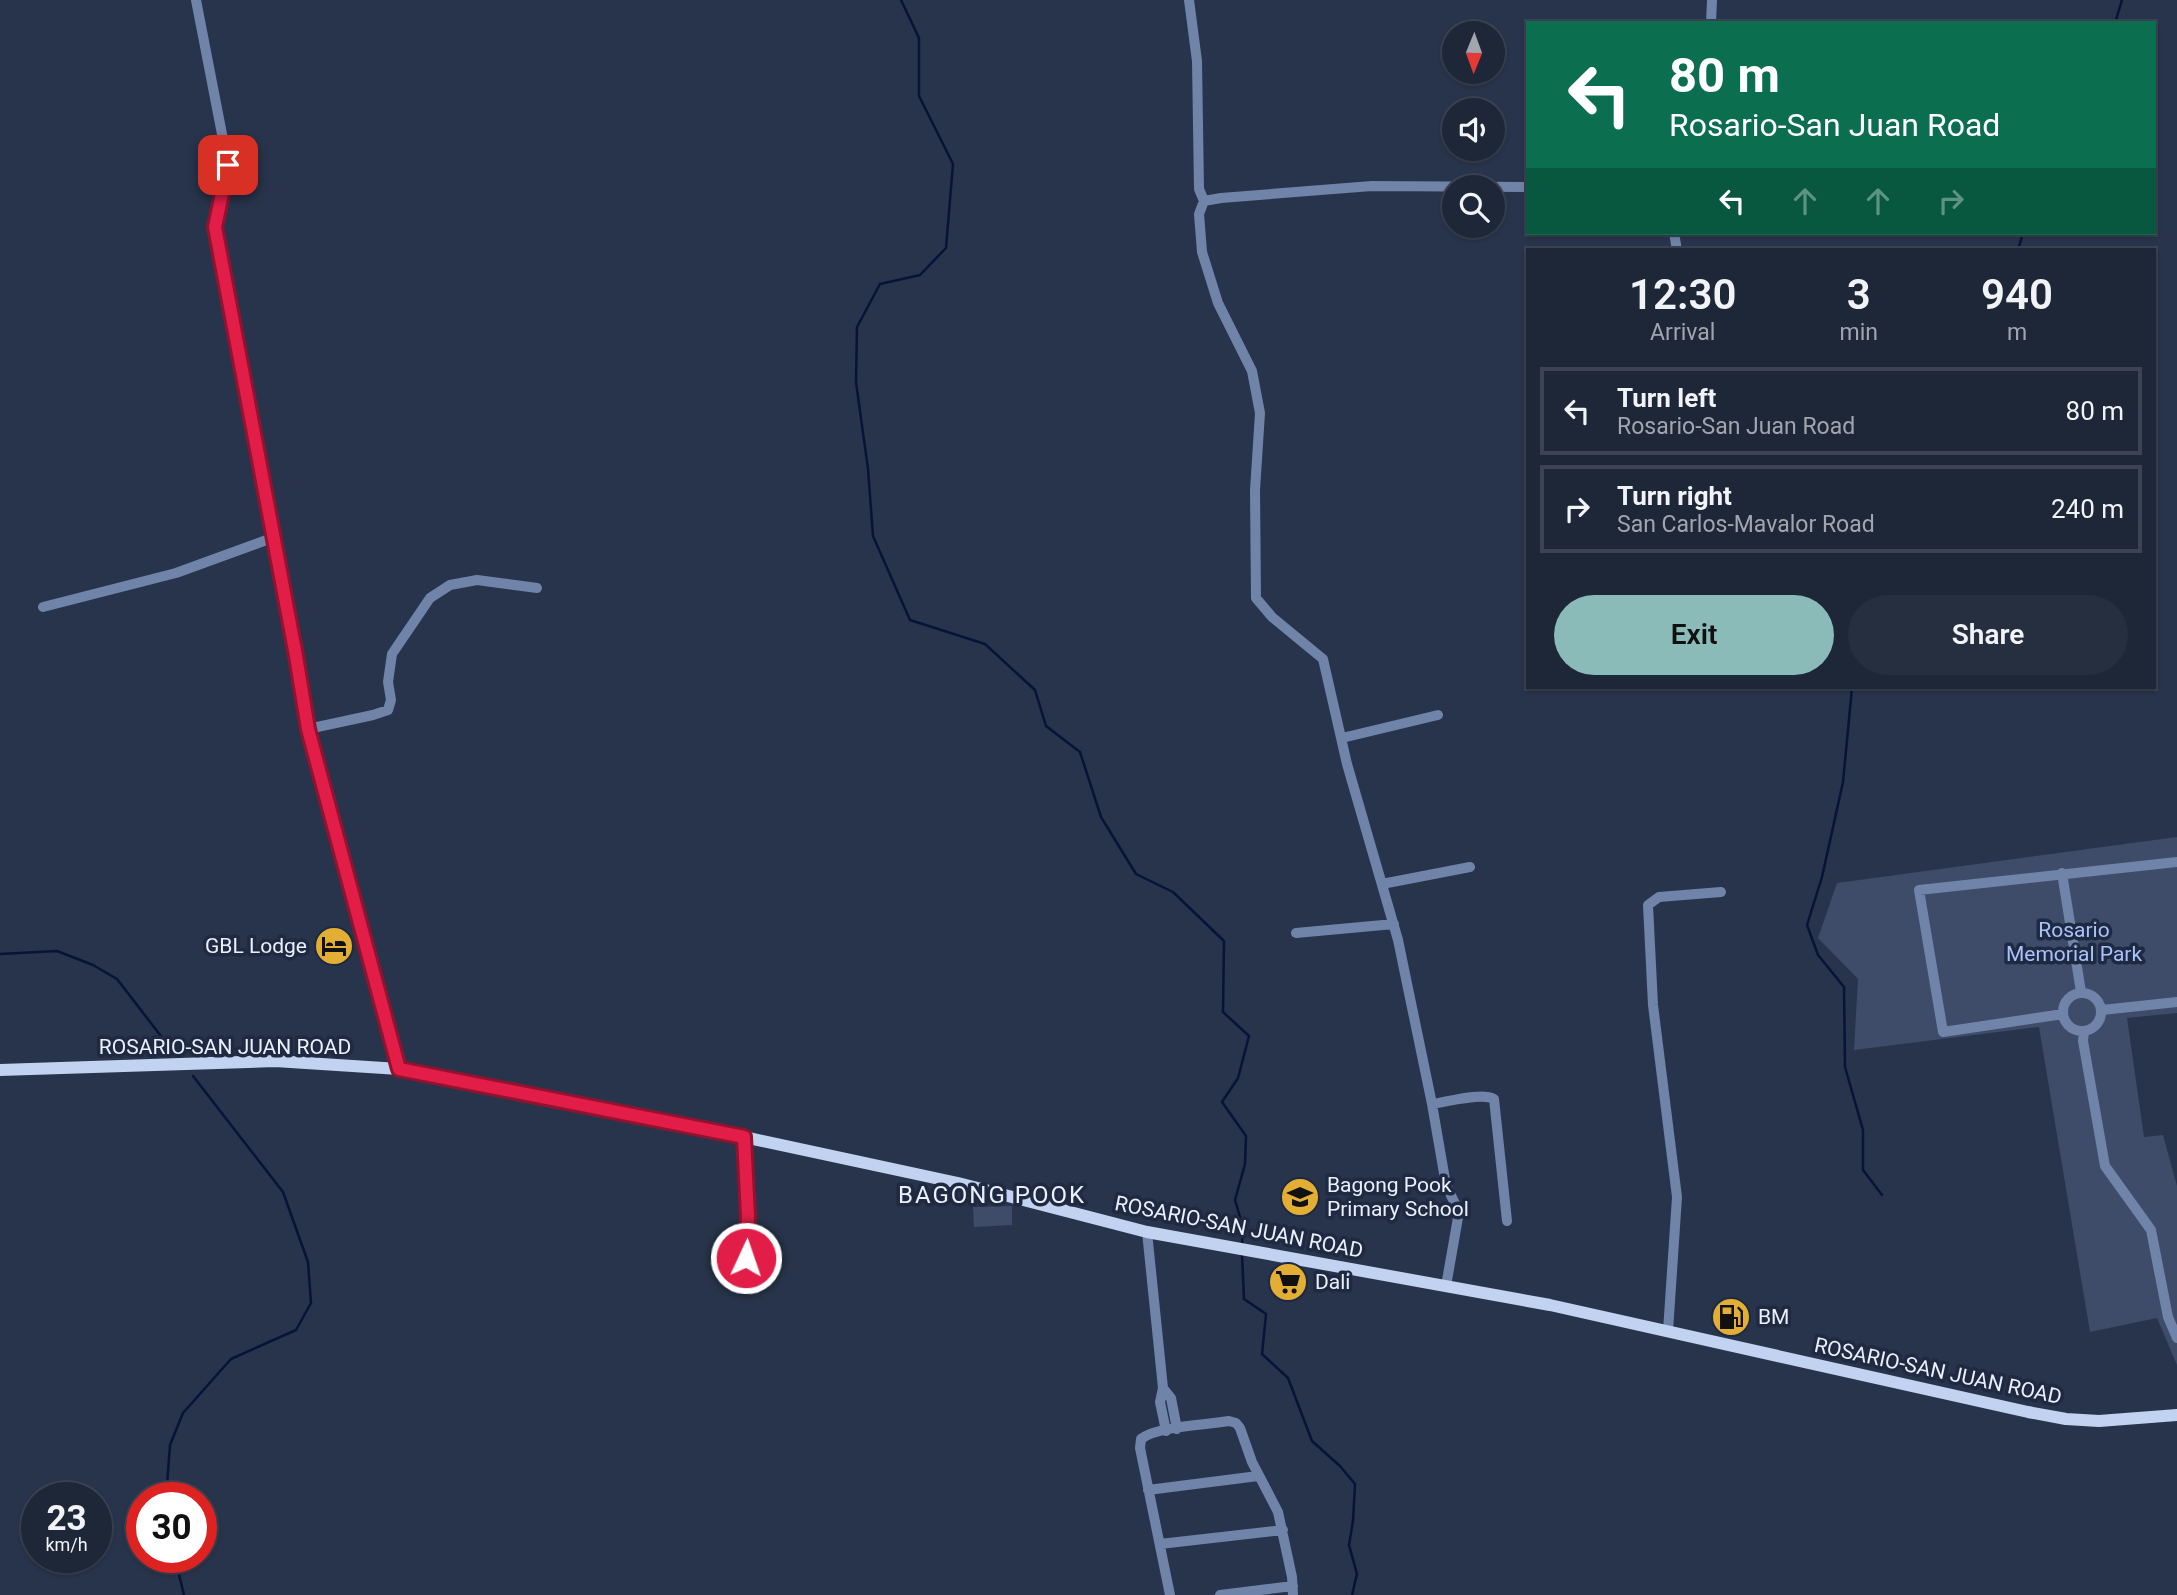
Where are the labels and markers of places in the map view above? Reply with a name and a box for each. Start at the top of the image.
pin [198,135,258,195]
hotel icon: GBL Lodge [313,925,355,967]
place label: GBL Lodge [205,934,307,958]
place label: Bagong Pook Primary School [1327,1173,1469,1221]
school or university icon: Bagong Pook Primary School [1279,1176,1321,1218]
supermarket icon: Dali [1267,1261,1309,1303]
place label: Dali [1315,1270,1350,1294]
fuel station icon: BM [1710,1296,1752,1338]
place label: BM [1758,1305,1789,1329]

